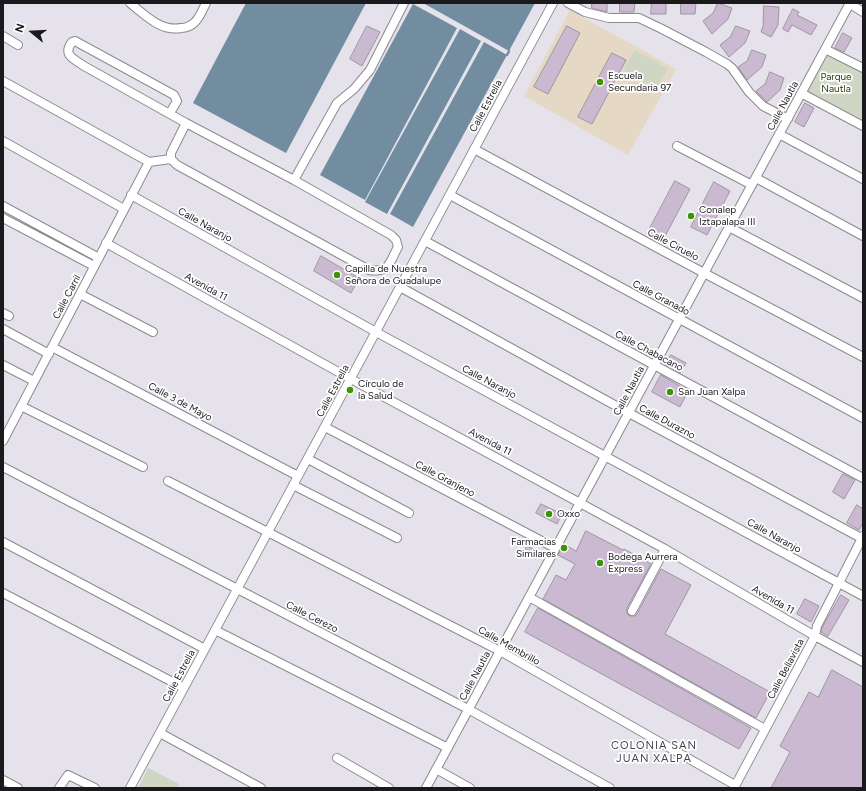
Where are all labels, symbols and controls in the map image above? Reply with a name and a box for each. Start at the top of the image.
north arrow [12,12,52,52]
text: N [13,22,28,34]
place label: Escuela Secundaria 97 [608,70,671,94]
park label: Parque Nautla [821,71,851,94]
marker: Escuela Secundaria 97 [595,77,605,87]
street label: Calle Estrella [467,78,505,134]
street label: Calle Nautla [765,79,801,133]
place label: Conalep Iztapalapa III [699,204,755,228]
street label: Calle Naranjo [176,205,234,245]
marker: Conalep Iztapalapa III [686,211,696,221]
street label: Calle Ciruelo [645,226,701,264]
place label: Capilla de Nuestra Señora de Guadalupe [345,263,441,286]
street label: Avenida 11 [183,270,229,304]
marker: Capilla de Nuestra Señora de Guadalupe [332,270,342,280]
street label: Calle Carril [50,273,84,321]
street label: Calle Granado [630,278,692,318]
street label: Calle Chabacano [613,328,685,374]
street label: Calle Estrella [314,363,352,419]
street label: Calle Naranjo [460,363,518,401]
street label: Calle Nautla [611,364,647,418]
place label: Círculo de la Salud [358,378,404,402]
street label: Calle 3 de Mayo [146,380,214,424]
marker: Círculo de la Salud [345,385,355,395]
place label: San Juan Xalpa [678,386,745,398]
marker: San Juan Xalpa [665,387,675,397]
street label: Calle Durazno [637,402,697,442]
street label: Avenida 11 [467,426,513,458]
street label: Calle Granjeno [413,458,477,500]
place label: Oxxo [557,508,580,520]
marker: Oxxo [544,509,554,519]
street label: Calle Naranjo [745,516,803,556]
place label: Farmacias Similares [511,536,556,560]
marker: Farmacias Similares [559,543,569,553]
place label: Bodega Aurrera Express [608,551,678,574]
marker: Bodega Aurrera Express [595,558,605,568]
street label: Avenida 11 [750,583,796,617]
street label: Calle Cerezo [284,599,340,635]
street label: Calle Membrillo [476,624,542,668]
street label: Calle Bellavista [765,637,807,701]
street label: Calle Estrella [160,648,198,704]
street label: Calle Nautla [457,649,493,703]
district label: COLONIA SAN JUAN XALPA [611,739,697,765]

